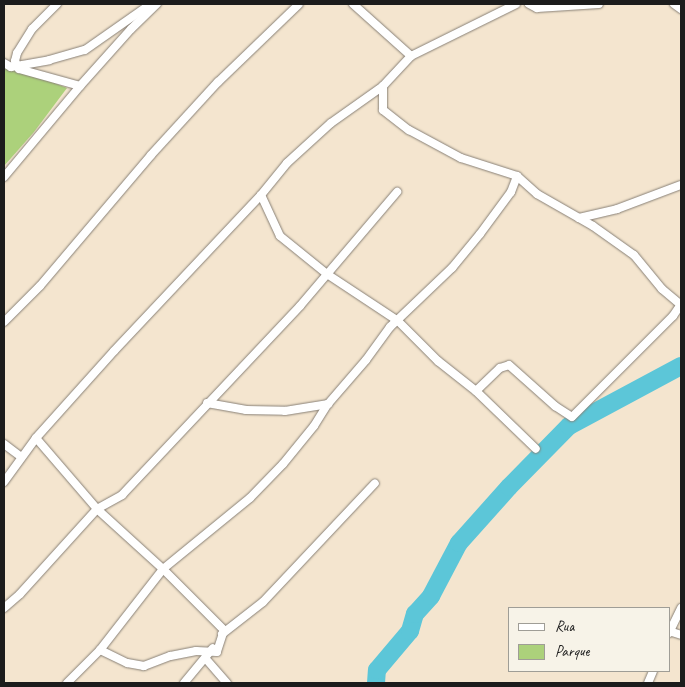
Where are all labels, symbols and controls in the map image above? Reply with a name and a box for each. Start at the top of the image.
legend [508,607,670,672]
text: Rua [555,617,574,636]
text: Parque [555,642,589,661]

